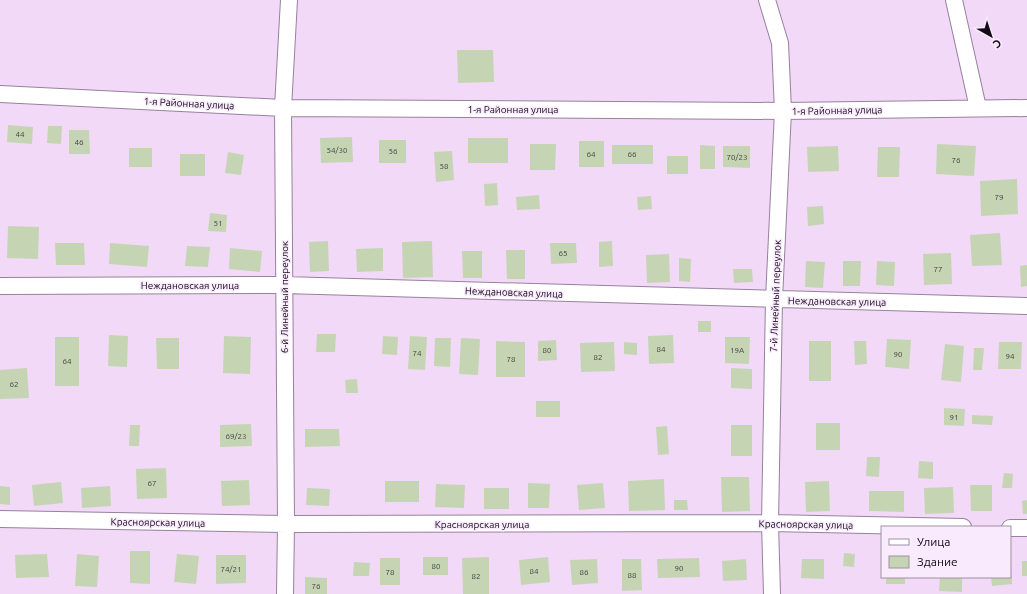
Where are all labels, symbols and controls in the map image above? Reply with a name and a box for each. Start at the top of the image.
north arrow [971,16,1011,56]
text: С [991,37,1004,51]
street label: 1-я Районная улица [143,96,235,111]
street label: 1-я Районная улица [468,104,558,115]
street label: 1-я Районная улица [791,104,883,117]
house number: 44 [15,130,25,139]
house number: 46 [74,138,84,147]
house number: 54/30 [327,146,348,155]
house number: 56 [388,147,398,156]
house number: 64 [586,150,596,159]
house number: 66 [627,150,637,159]
house number: 70/23 [727,153,748,162]
house number: 76 [951,156,961,165]
house number: 58 [439,162,449,171]
house number: 79 [994,193,1004,202]
house number: 51 [213,219,223,228]
street label: 7-й Линейный переулок [768,240,783,352]
street label: 6-й Линейный переулок [279,241,290,353]
house number: 65 [558,249,568,258]
house number: 77 [933,265,943,274]
street label: Неждановская улица [141,280,239,291]
street label: Неждановская улица [465,285,563,300]
street label: Неждановская улица [788,295,886,308]
house number: 84 [656,345,666,354]
house number: 80 [542,346,552,355]
house number: 19А [730,346,745,355]
house number: 74 [412,349,422,358]
house number: 90 [893,350,903,359]
house number: 94 [1005,352,1015,361]
house number: 82 [593,353,603,362]
house number: 78 [506,355,516,364]
house number: 64 [62,357,72,366]
house number: 62 [9,380,19,389]
house number: 91 [949,413,959,422]
house number: 69/23 [226,432,247,441]
house number: 67 [147,479,157,488]
street label: Красноярская улица [111,516,205,529]
street label: Красноярская улица [759,518,853,531]
street label: Красноярская улица [435,519,529,530]
legend [881,526,1011,578]
text: Улица [917,535,950,548]
text: Здание [917,555,958,568]
house number: 80 [431,562,441,571]
house number: 90 [674,564,684,573]
house number: 74/21 [221,565,242,574]
house number: 84 [529,567,539,576]
house number: 78 [385,568,395,577]
house number: 86 [579,568,589,577]
house number: 88 [627,571,637,580]
house number: 82 [471,572,481,581]
house number: 76 [311,582,321,591]

